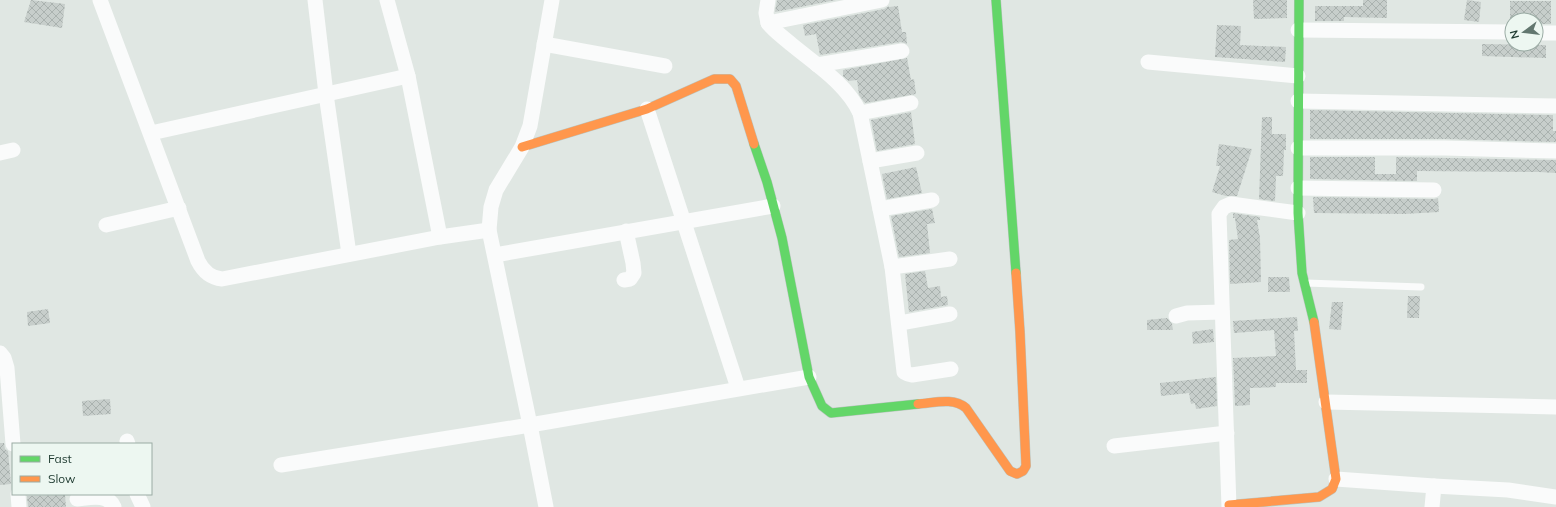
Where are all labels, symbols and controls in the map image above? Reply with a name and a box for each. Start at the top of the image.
north arrow [1504,12,1544,52]
text: N [1507,29,1522,40]
legend [12,443,152,495]
text: Fast [48,451,72,466]
text: Slow [48,471,76,486]

